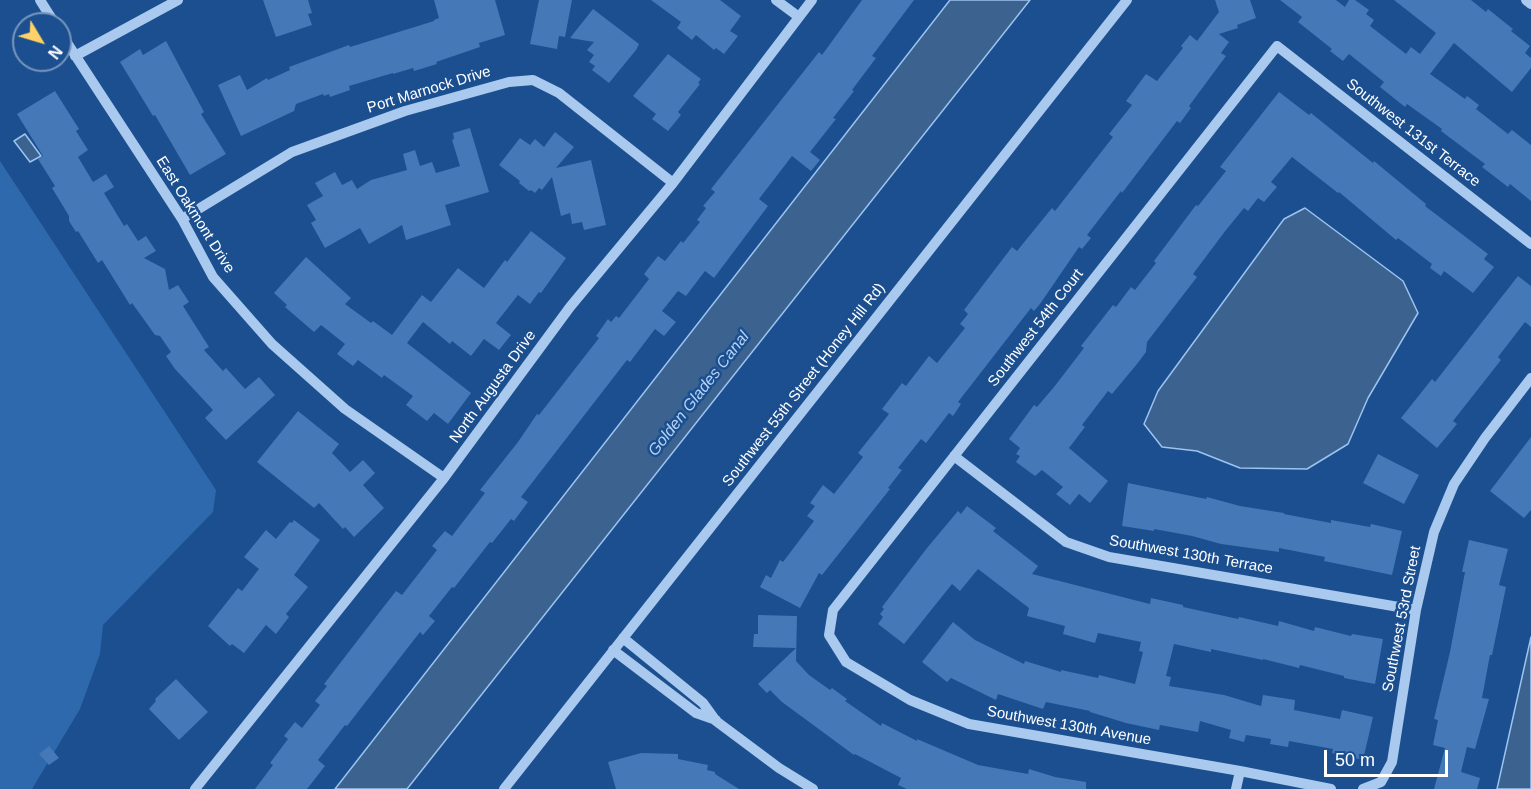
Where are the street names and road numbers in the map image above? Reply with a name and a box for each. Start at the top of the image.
street label: Port Marnock Drive [365,63,493,117]
street label: Southwest 131st Terrace [1342,75,1484,191]
street label: East Oakmont Drive [152,153,238,277]
street label: Southwest 54th Court [985,266,1087,390]
street label: Southwest 55th Street (Honey Hill Rd) [719,280,889,490]
street label: North Augusta Drive [446,327,540,447]
street label: Southwest 130th Terrace [1108,532,1274,578]
street label: Southwest 53rd Street [1379,544,1425,694]
street label: Southwest 130th Avenue [985,703,1153,749]

